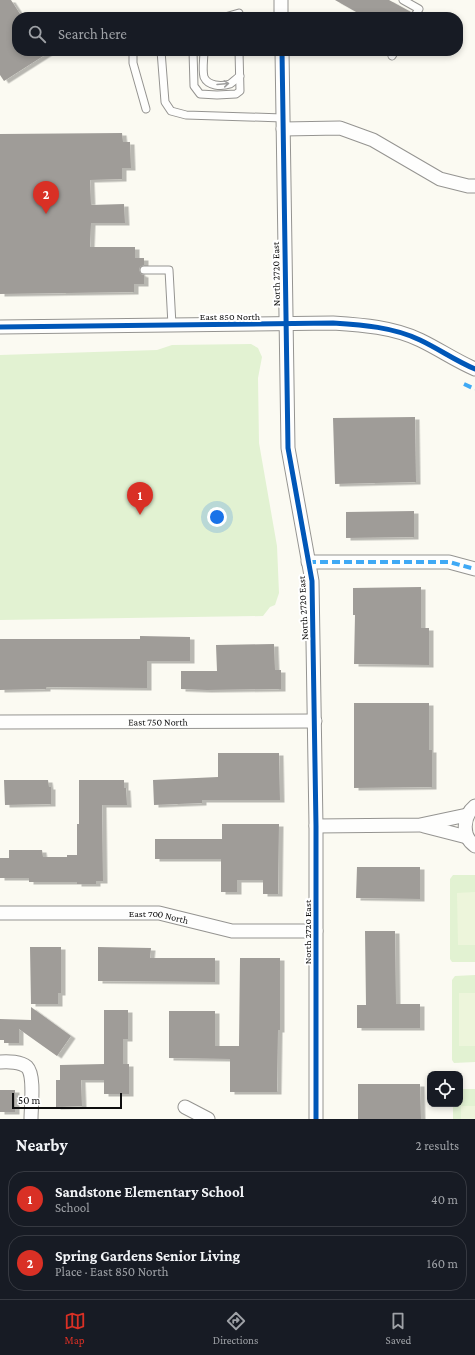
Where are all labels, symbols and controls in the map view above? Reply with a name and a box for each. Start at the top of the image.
search box [12,12,463,56]
icon: search [26,23,48,45]
text: Search here [58,26,127,42]
one-way arrow [216,81,229,88]
pin: 2 [33,181,59,214]
street label: North 2720 East [270,241,282,306]
street label: East 850 North [200,311,261,322]
pin: 1 [127,482,153,515]
your location [207,507,227,527]
street label: North 2720 East [296,575,310,640]
street label: East 750 North [128,716,188,727]
street label: North 2720 East [302,899,313,964]
street label: East 700 North [129,907,190,926]
map controls [427,1071,463,1107]
button: locate [427,1071,463,1107]
scale bar [12,1091,122,1110]
text: 50 m [18,1094,40,1106]
text: Nearby [16,1136,68,1155]
text: 2 results [416,1138,459,1153]
text: Sandstone Elementary School [55,1184,244,1200]
text: 1 [28,1192,32,1207]
text: 40 m [431,1192,458,1207]
text: School [55,1200,90,1215]
text: Spring Gardens Senior Living [55,1248,240,1264]
text: 2 [27,1256,33,1271]
text: 160 m [427,1256,458,1271]
text: Place · East 850 North [55,1264,168,1279]
tab: Map [64,1310,86,1346]
tab: Directions [213,1310,258,1346]
tab: Saved [386,1310,411,1346]

